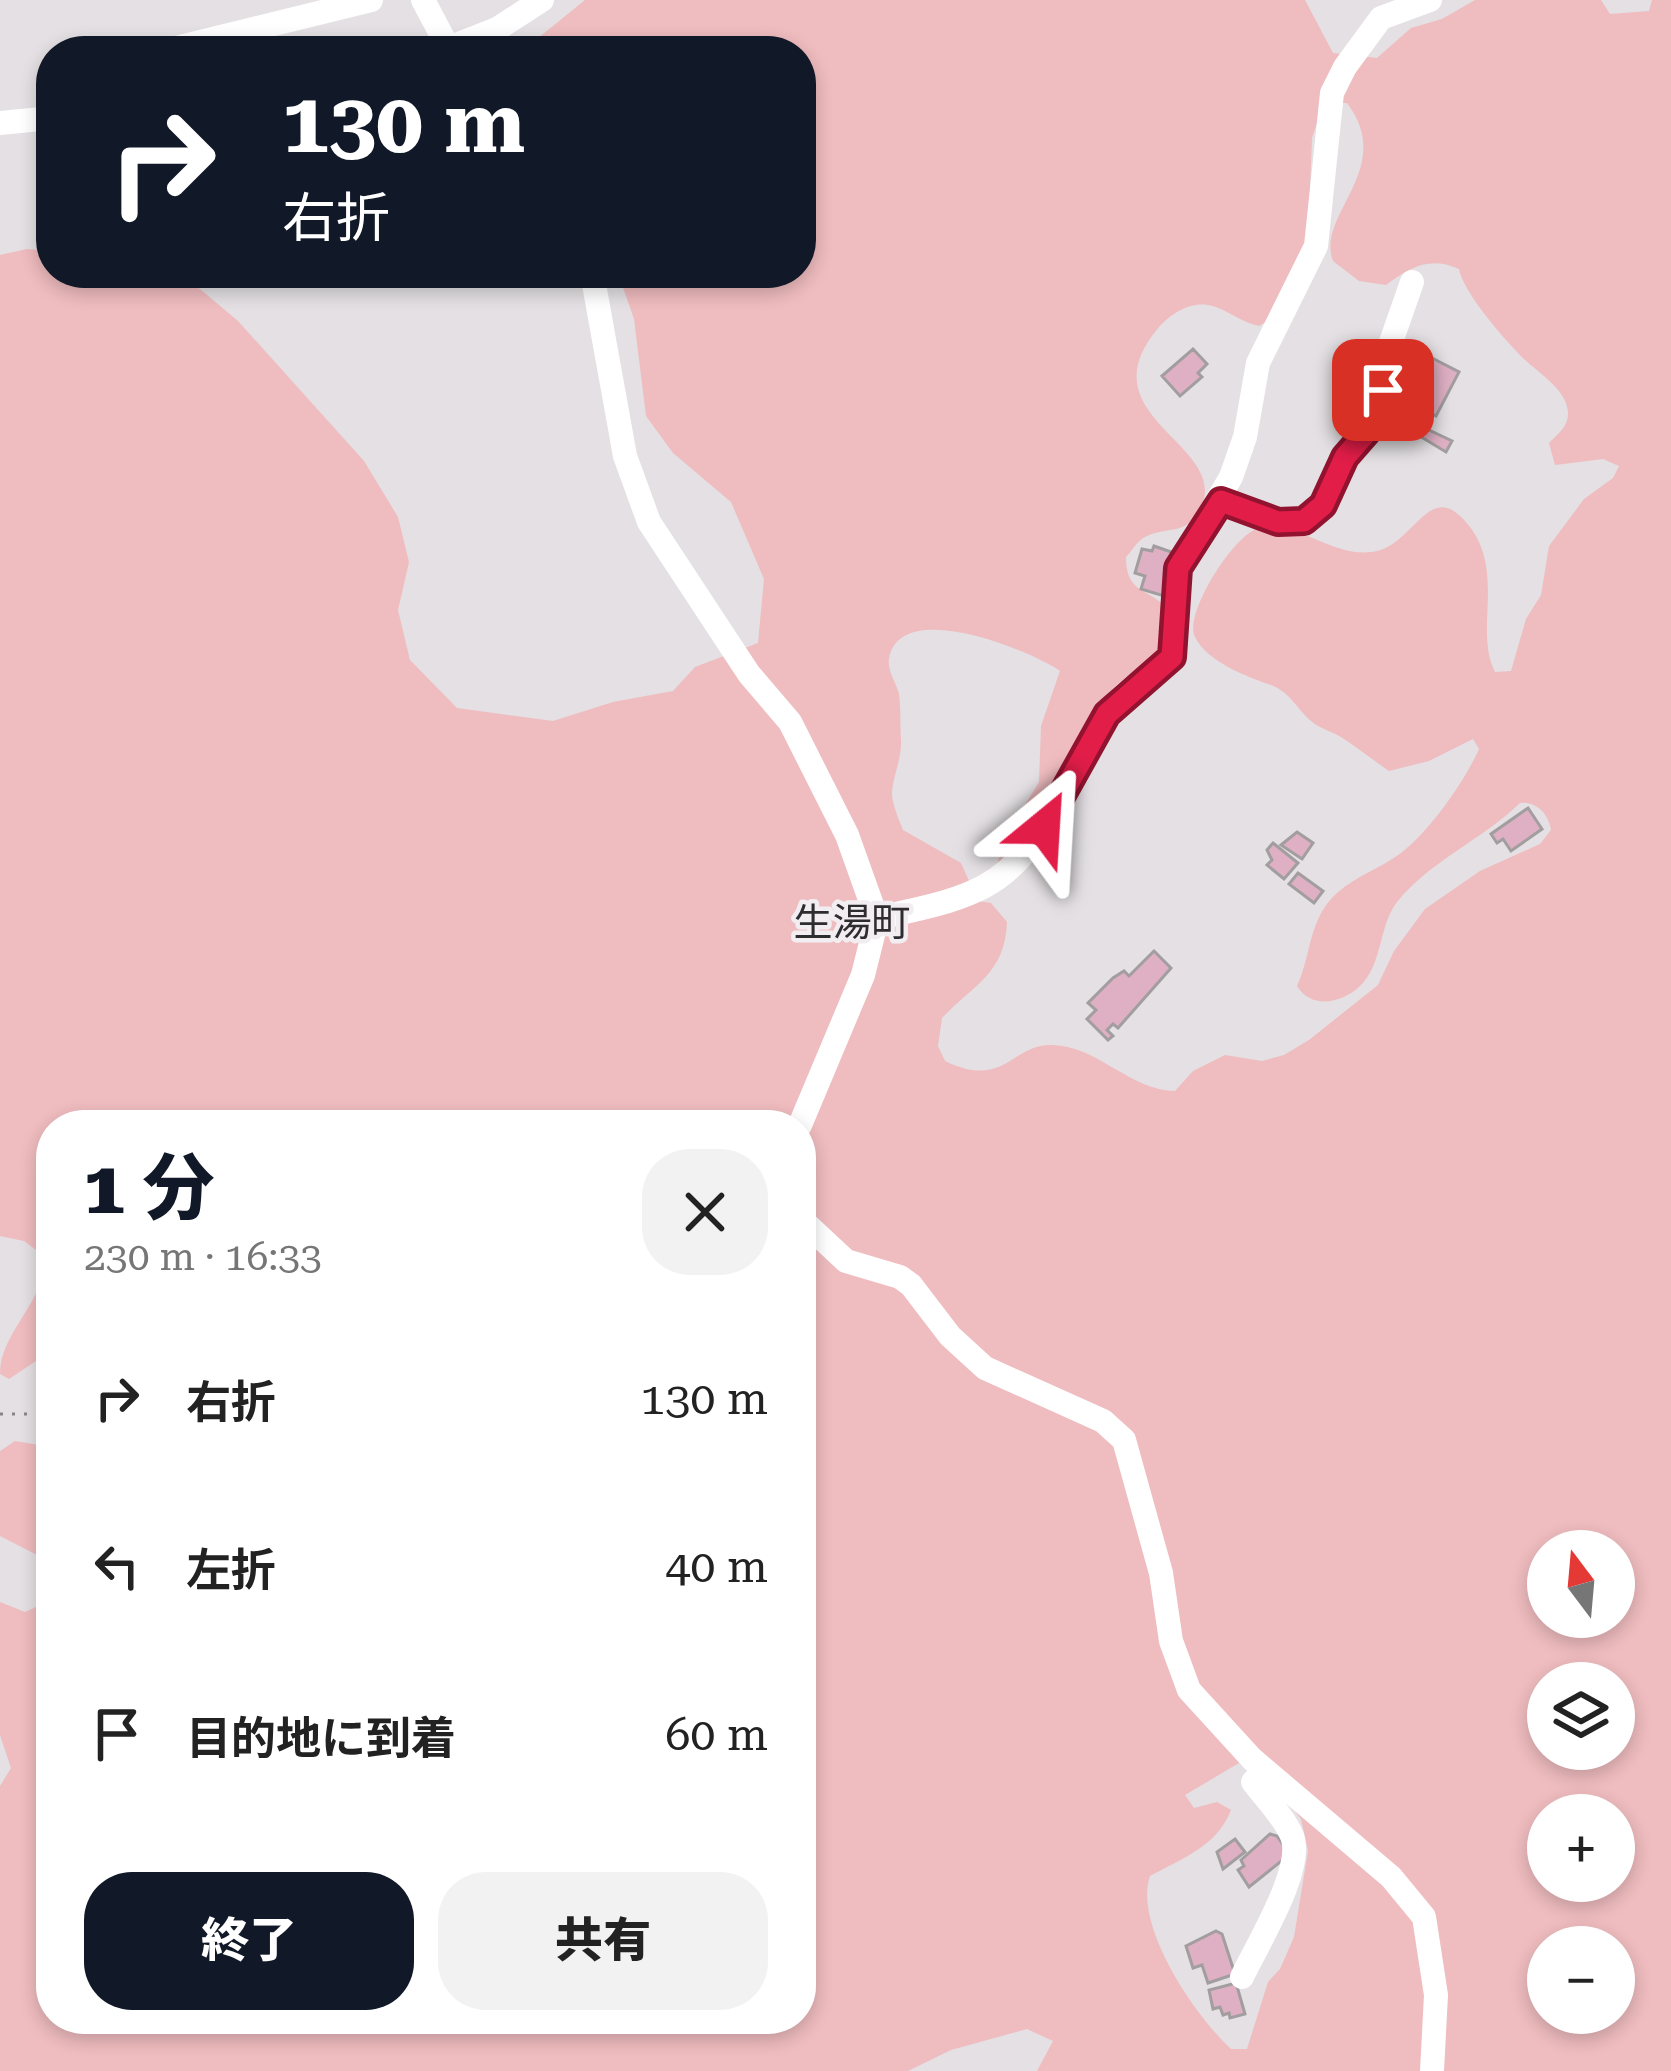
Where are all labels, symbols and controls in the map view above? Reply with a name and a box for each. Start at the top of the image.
text: 130 m [282,74,525,172]
icon: right [84,84,240,240]
text: 右折 [282,187,390,250]
pin [1332,339,1434,441]
icon: arrive [1350,357,1416,423]
position arrow [981,764,1107,890]
district label: 生湯町 [793,900,911,946]
text: 1 分 [84,1146,215,1231]
button: close [642,1149,768,1275]
text: 230 m · 16:33 [84,1234,322,1280]
icon: right [84,1365,150,1431]
text: 130 m [640,1372,768,1425]
text: 右折 [186,1376,276,1429]
north arrow [1527,1530,1635,1638]
map controls [1527,1530,1635,2034]
icon: left [84,1533,150,1599]
text: 40 m [665,1540,768,1593]
text: 左折 [186,1544,276,1597]
button: layers [1527,1662,1635,1770]
icon: arrive [84,1701,150,1767]
text: 60 m [665,1708,768,1761]
text: 目的地に到着 [186,1712,456,1765]
button: + [1527,1794,1635,1902]
button: 終了 [84,1872,414,2010]
button: 共有 [438,1872,768,2010]
button: − [1527,1926,1635,2034]

